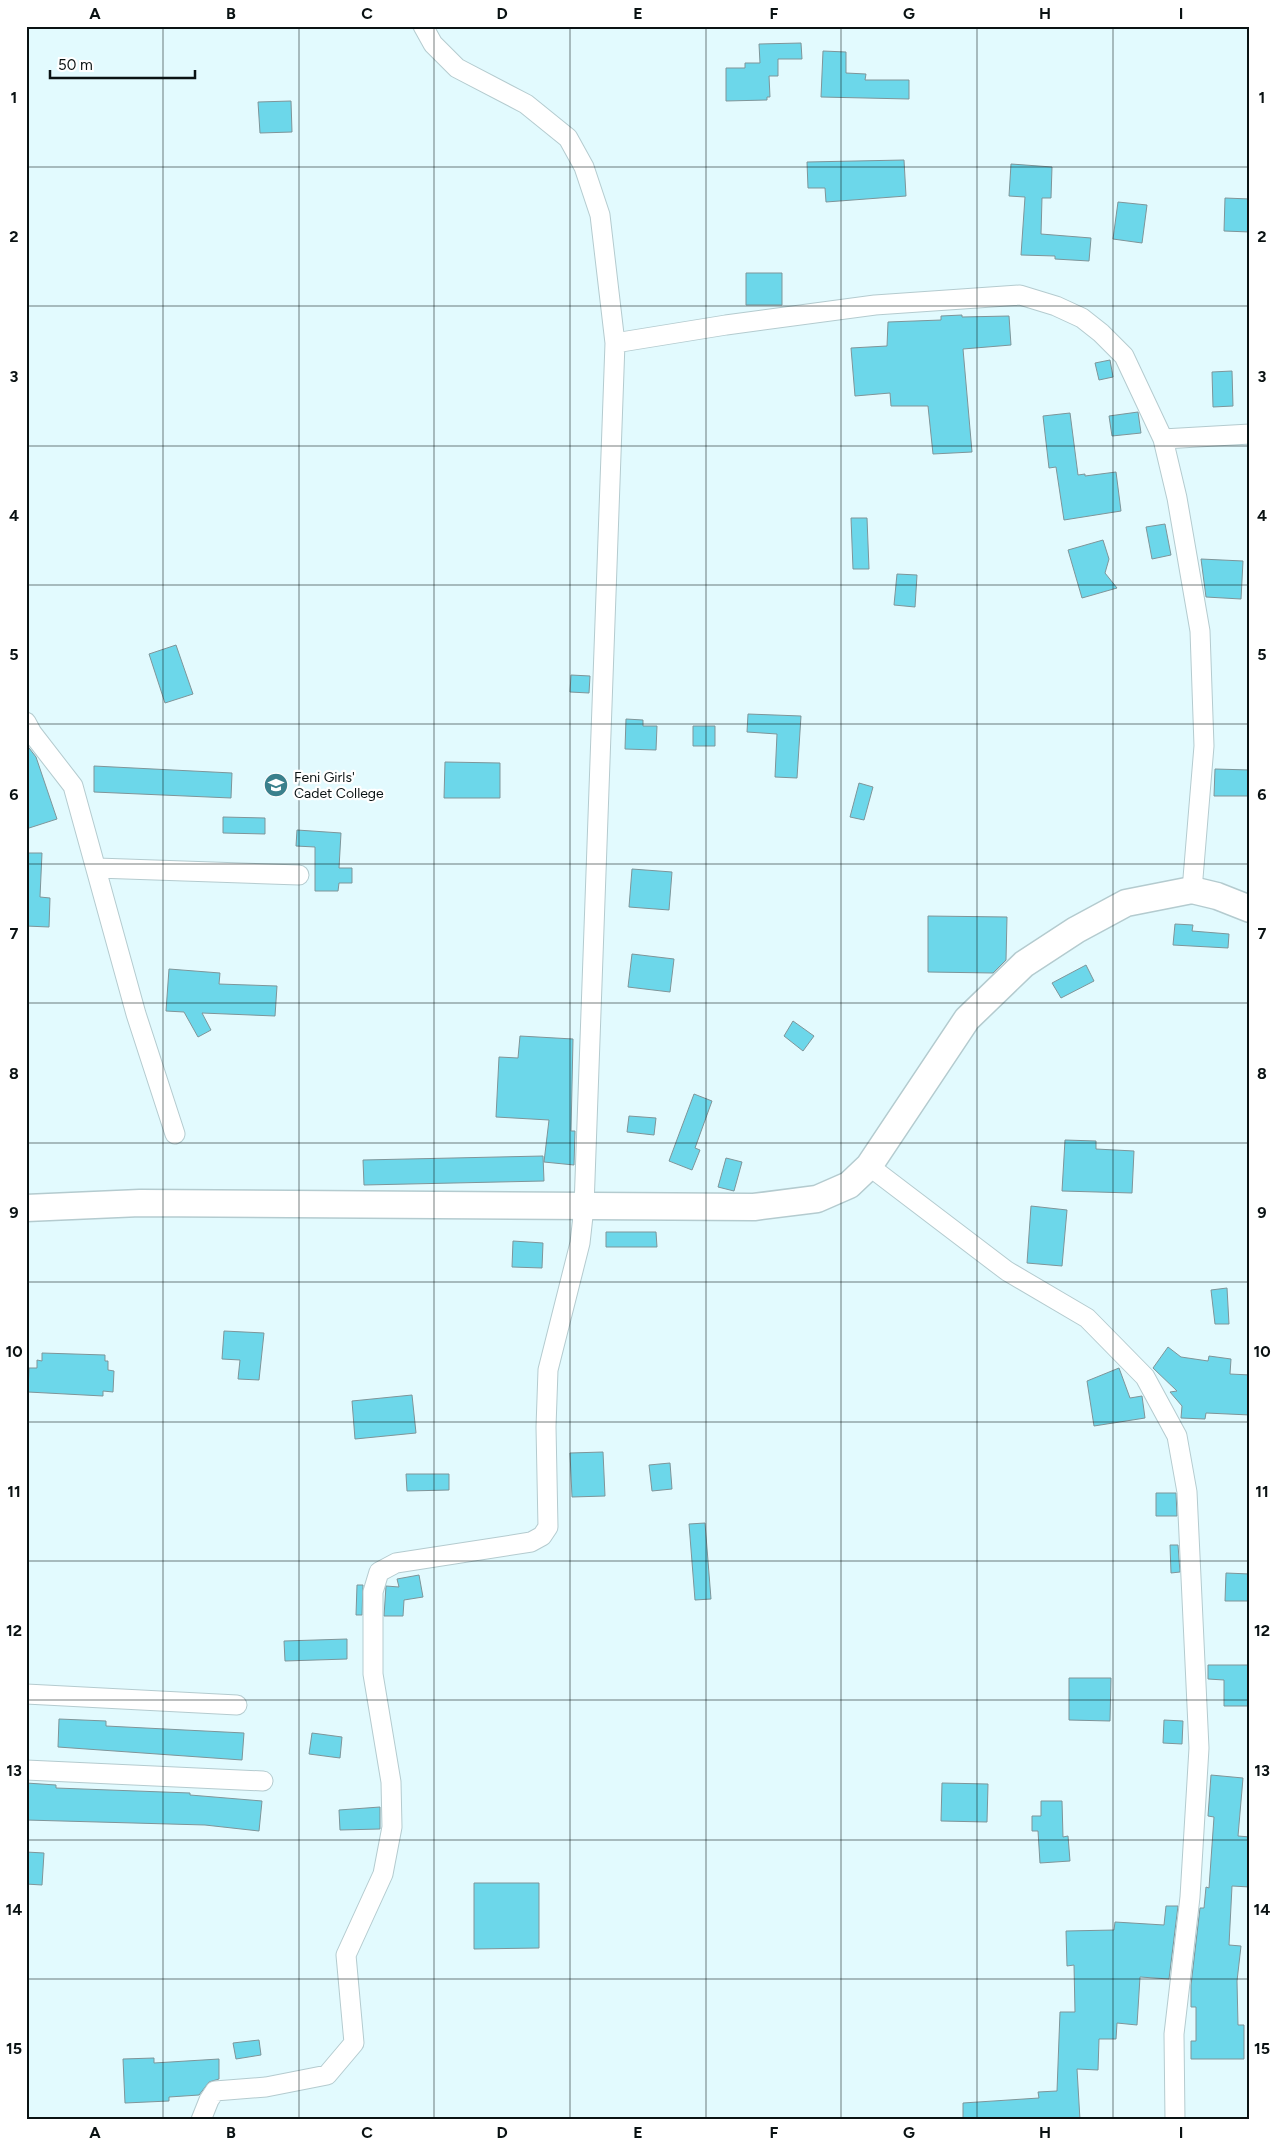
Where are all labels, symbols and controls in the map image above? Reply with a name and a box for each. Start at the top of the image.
text: A [89,4,101,23]
text: B [226,4,236,23]
text: C [361,4,373,23]
text: D [496,4,508,23]
text: E [633,4,643,23]
text: F [770,4,779,23]
text: G [903,4,915,23]
text: H [1039,4,1051,23]
text: I [1179,4,1183,23]
scale bar [50,48,195,80]
text: 50 m [58,56,93,74]
text: 1 [11,88,17,107]
text: 1 [1259,88,1265,107]
text: 2 [9,227,19,246]
text: 2 [1257,227,1267,246]
text: 3 [10,367,19,386]
text: 3 [1258,367,1267,386]
text: 4 [9,506,19,525]
text: 4 [1257,506,1267,525]
text: 5 [9,645,19,664]
text: 5 [1257,645,1267,664]
place label: Feni Girls' Cadet College [294,769,384,802]
school or university icon: Feni Girls' Cadet College [263,772,289,798]
text: 6 [9,785,19,804]
text: 6 [1257,785,1267,804]
text: 7 [10,924,19,943]
text: 7 [1258,924,1267,943]
text: 8 [9,1064,19,1083]
text: 8 [1257,1064,1267,1083]
text: 9 [9,1203,19,1222]
text: 9 [1257,1203,1267,1222]
text: 10 [5,1342,23,1361]
text: 10 [1253,1342,1271,1361]
text: 11 [7,1482,21,1501]
text: 11 [1255,1482,1269,1501]
text: 12 [6,1621,22,1640]
text: 12 [1254,1621,1270,1640]
text: 13 [6,1761,22,1780]
text: 13 [1254,1761,1270,1780]
text: 14 [6,1900,22,1919]
text: 14 [1254,1900,1270,1919]
text: 15 [6,2039,22,2058]
text: 15 [1254,2039,1270,2058]
text: A [89,2123,101,2142]
text: B [226,2123,236,2142]
text: C [361,2123,373,2142]
text: D [496,2123,508,2142]
text: E [633,2123,643,2142]
text: F [770,2123,779,2142]
text: G [903,2123,915,2142]
text: H [1039,2123,1051,2142]
text: I [1179,2123,1183,2142]

